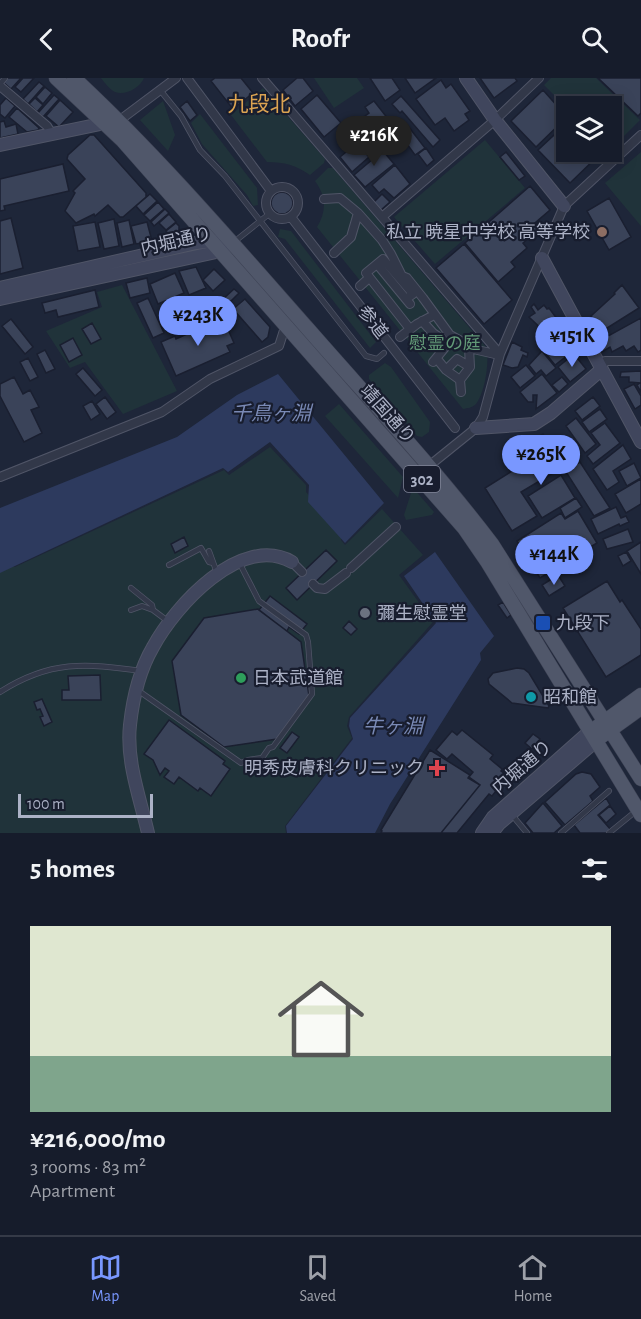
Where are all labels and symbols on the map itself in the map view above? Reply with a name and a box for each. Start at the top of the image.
district label: 九段北 [228,93,291,115]
pin: ¥216K [332,116,416,167]
place label: 私立 暁星中学校 高等学校 [386,222,590,242]
street label: 内堀通り [139,224,213,259]
marker: 私立 暁星中学校 高等学校 [595,225,609,239]
pin: ¥243K [156,296,240,347]
street label: 参道 [354,302,392,342]
pin: ¥151K [530,317,614,368]
park label: 慰霊の庭 [409,334,481,353]
street label: 靖国通り [356,381,419,447]
water label: 千鳥ヶ淵 [231,403,314,424]
pin: ¥265K [499,435,583,486]
road number: 302 [404,466,440,492]
pin: ¥144K [512,535,596,586]
place label: 彌生慰霊堂 [377,604,467,623]
marker: 彌生慰霊堂 [358,606,372,620]
marker: 九段下 [534,614,552,632]
place label: 九段下 [556,614,610,633]
place label: 日本武道館 [253,668,343,688]
marker: 日本武道館 [234,671,248,685]
place label: 昭和館 [543,687,597,707]
marker: 昭和館 [524,690,538,704]
water label: 牛ヶ淵 [363,716,426,737]
street label: 内堀通り [489,737,556,798]
place label: 明秀皮膚科クリニック [244,758,424,778]
marker: 明秀皮膚科クリニック [428,759,446,777]
scale bar [18,791,153,818]

